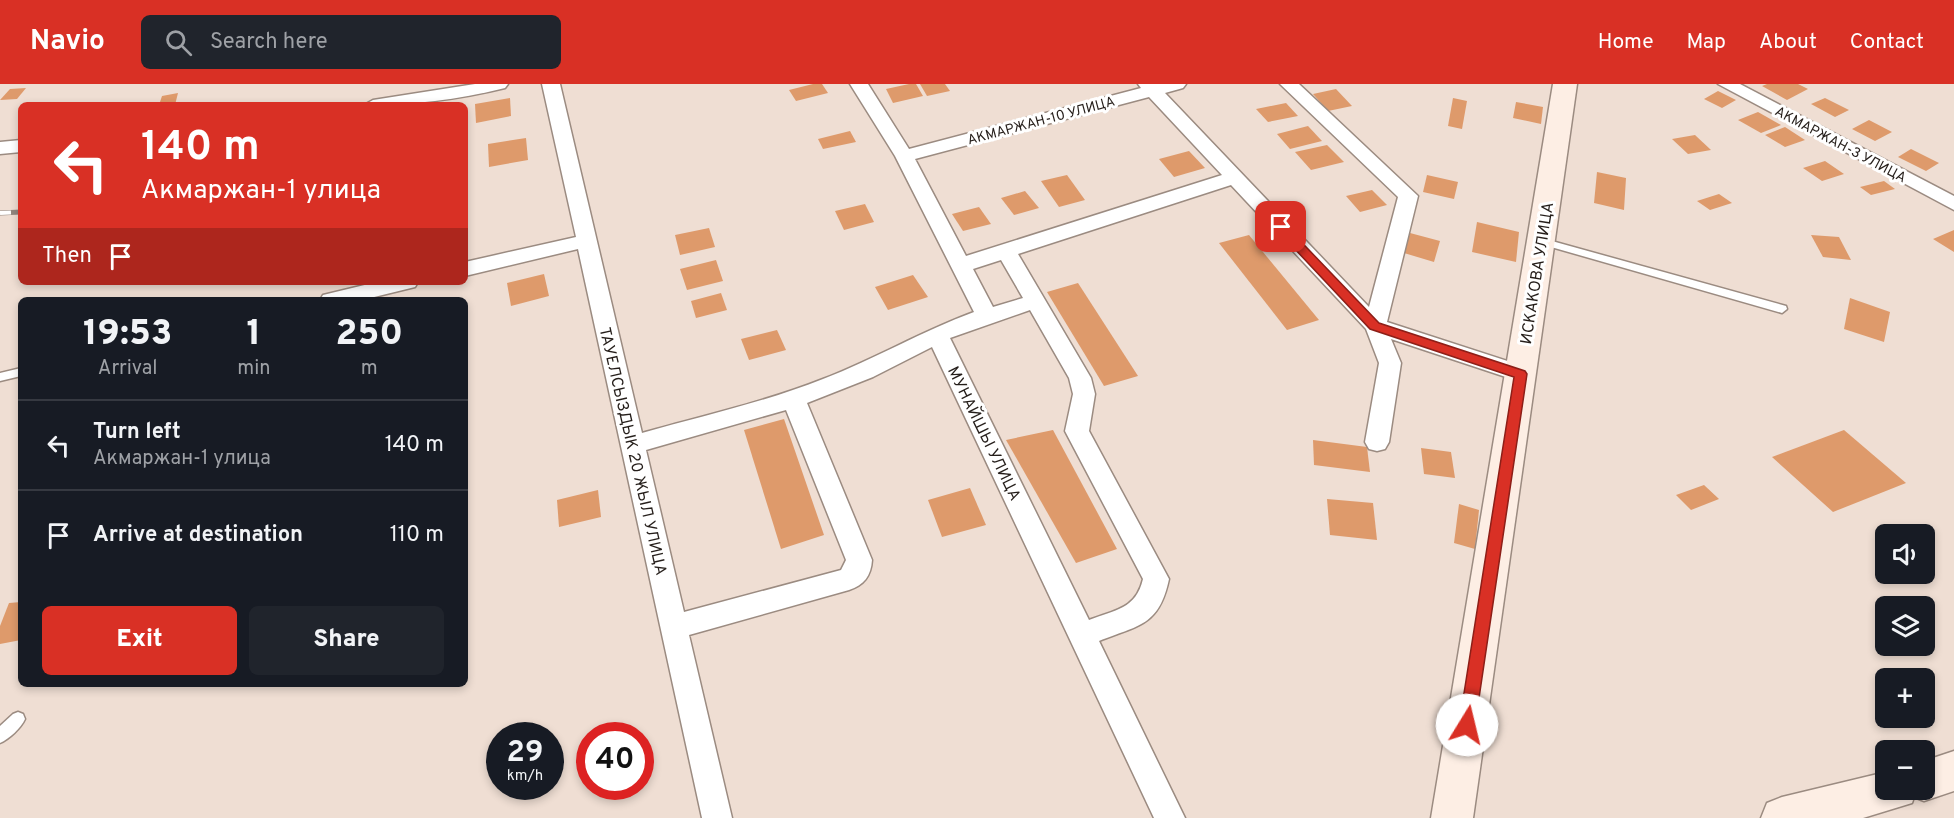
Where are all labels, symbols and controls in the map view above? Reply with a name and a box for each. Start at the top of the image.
search box [141,15,561,69]
text: Navio [30,24,105,60]
icon: search [162,26,195,59]
text: Search here [210,29,327,56]
text: Home [1598,29,1654,56]
text: Map [1687,29,1726,56]
text: About [1759,29,1817,56]
text: Contact [1850,29,1924,56]
street label: АКМАРЖАН-10 УЛИЦА [966,94,1117,149]
street label: АКМАРЖАН-3 УЛИЦА [1772,103,1909,187]
text: 140 m [141,122,260,175]
icon: left [42,126,120,204]
text: Акмаржан-1 улица [141,174,381,208]
pin [1255,201,1306,252]
street label: ИСКАКОВА УЛИЦА [1517,201,1559,346]
icon: arrive [1264,210,1297,243]
icon: arrive [104,240,137,273]
text: Then [42,243,92,270]
text: 19:53 [83,312,172,358]
text: 1 [247,312,261,358]
text: 250 [335,312,403,358]
street label: ТАУЕЛСЫЗДЫК 20 ЖЫЛ УЛИЦА [594,326,670,577]
text: Arrival [98,356,157,382]
text: min [237,356,271,382]
text: m [361,356,378,382]
street label: МУНАЙШЫ УЛИЦА [942,363,1026,504]
text: Turn left [93,419,181,446]
icon: left [42,429,75,462]
text: 140 m [385,432,444,459]
text: Акмаржан-1 улица [93,446,271,472]
icon: arrive [42,519,75,552]
text: Arrive at destination [93,522,303,549]
text: 110 m [390,522,444,549]
map controls [1875,524,1935,800]
button: sound [1875,524,1935,584]
button: layers [1875,596,1935,656]
button: Exit [42,606,237,675]
button: Share [249,606,444,675]
button: + [1875,668,1935,728]
position arrow [1435,693,1499,757]
speed limit sign: 40 [576,722,654,800]
text: 29 [507,735,543,772]
button: − [1875,740,1935,800]
text: km/h [507,767,543,786]

